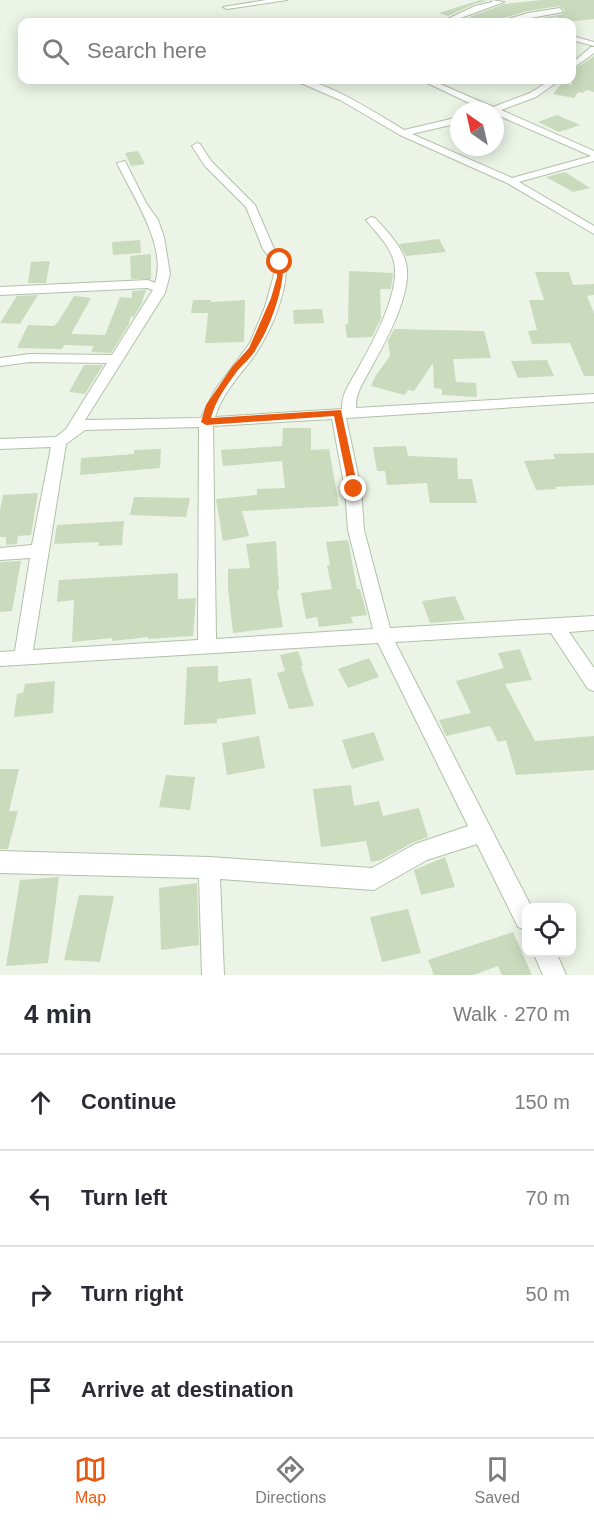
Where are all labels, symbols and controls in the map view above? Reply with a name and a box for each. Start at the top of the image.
search box [18,18,576,84]
icon: search [39,35,72,68]
text: Search here [87,38,207,63]
north arrow [450,102,504,156]
route start [266,248,292,274]
route end [340,475,366,501]
map controls [522,903,576,957]
button: locate [522,903,576,957]
text: 4 min [24,999,92,1029]
text: Walk · 270 m [453,1003,570,1025]
icon: ahead [24,1086,57,1119]
text: Continue [81,1089,176,1114]
text: 150 m [514,1091,570,1113]
icon: left [24,1182,57,1215]
text: Turn left [81,1185,167,1210]
text: 70 m [526,1187,570,1209]
icon: right [24,1278,57,1311]
text: Turn right [81,1281,183,1306]
text: 50 m [526,1283,570,1305]
icon: arrive [24,1374,57,1407]
text: Arrive at destination [81,1377,294,1402]
tab: Map [74,1453,107,1507]
tab: Directions [255,1453,326,1507]
tab: Saved [475,1453,520,1507]

